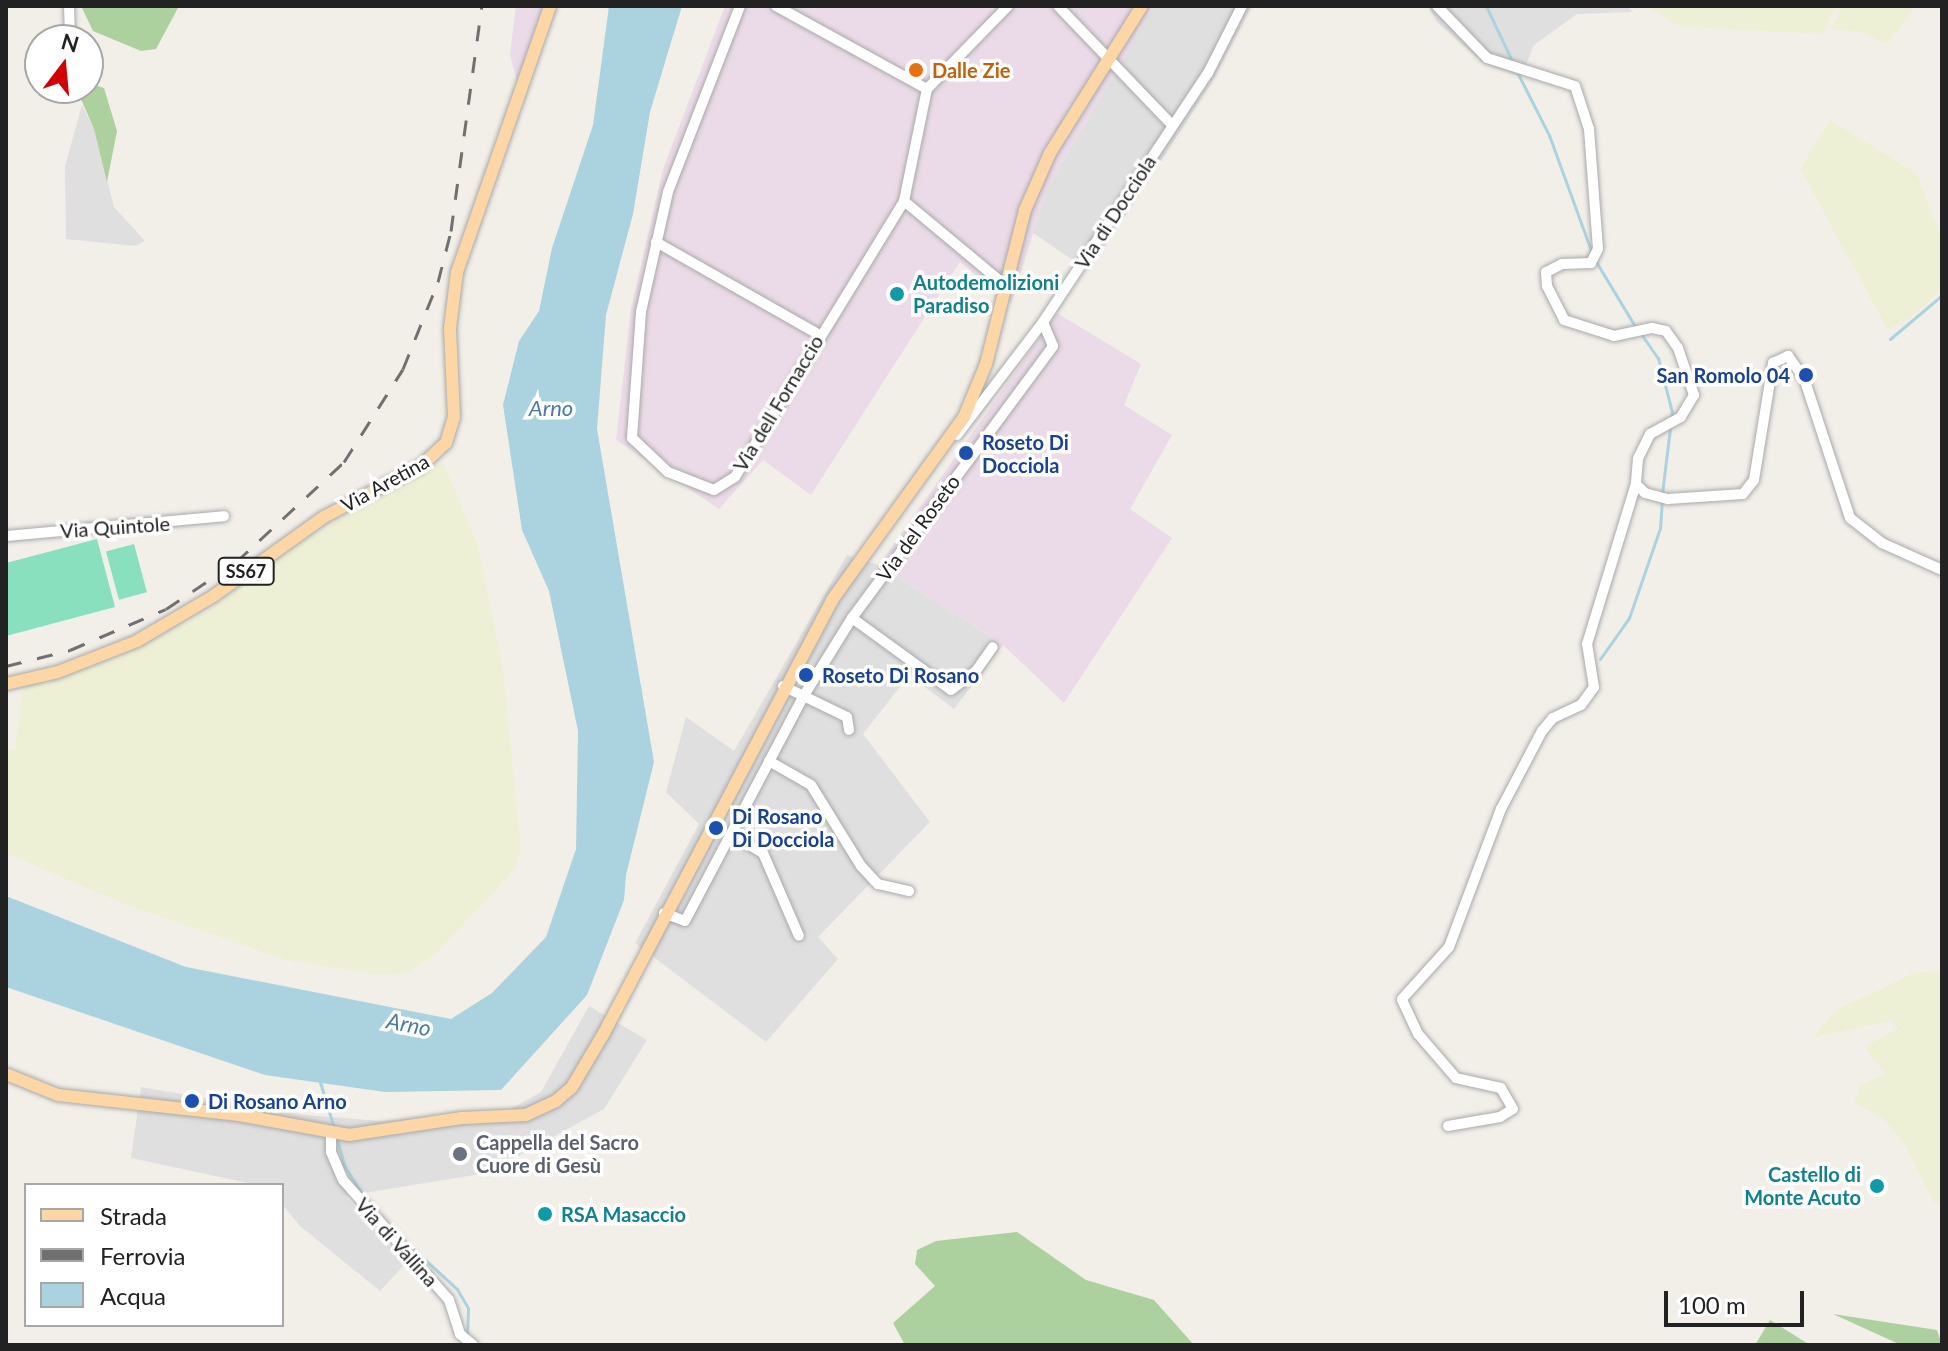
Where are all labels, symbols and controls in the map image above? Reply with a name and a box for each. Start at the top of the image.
north arrow [24,24,104,104]
text: N [58,27,82,58]
place label: Dalle Zie [932,58,1010,82]
marker: Dalle Zie [907,61,925,79]
street label: Via di Docciola [1069,151,1161,273]
place label: Autodemolizioni Paradiso [913,270,1059,317]
marker: Autodemolizioni Paradiso [888,285,906,303]
street label: Via dell Fornaccio [728,330,828,476]
place label: San Romolo 04 [1656,363,1790,387]
marker: San Romolo 04 [1797,366,1815,384]
water label: Arno [529,395,573,421]
place label: Roseto Di Docciola [982,430,1069,477]
marker: Roseto Di Docciola [957,444,975,462]
street label: Via Aretina [336,449,434,517]
street label: Via del Roseto [871,470,965,586]
street label: Via Quintole [59,511,171,543]
road number: SS67 [216,557,276,585]
place label: Roseto Di Rosano [822,663,979,687]
marker: Roseto Di Rosano [797,666,815,684]
place label: Di Rosano Di Docciola [732,804,834,851]
marker: Di Rosano Di Docciola [707,819,725,837]
water label: Arno [385,1007,433,1041]
place label: Di Rosano Arno [208,1089,347,1113]
marker: Di Rosano Arno [183,1092,201,1110]
place label: Cappella del Sacro Cuore di Gesù [476,1130,639,1177]
marker: Cappella del Sacro Cuore di Gesù [451,1145,469,1163]
place label: Castello di Monte Acuto [1743,1162,1861,1209]
marker: Castello di Monte Acuto [1868,1177,1886,1195]
legend [24,1183,284,1327]
street label: Via di Vallina [351,1192,443,1292]
text: Strada [100,1201,167,1230]
place label: RSA Masaccio [561,1202,687,1226]
marker: RSA Masaccio [536,1205,554,1223]
text: Ferrovia [100,1241,186,1270]
scale bar [1668,1275,1808,1325]
text: Acqua [100,1281,166,1310]
text: 100 m [1678,1290,1746,1319]

